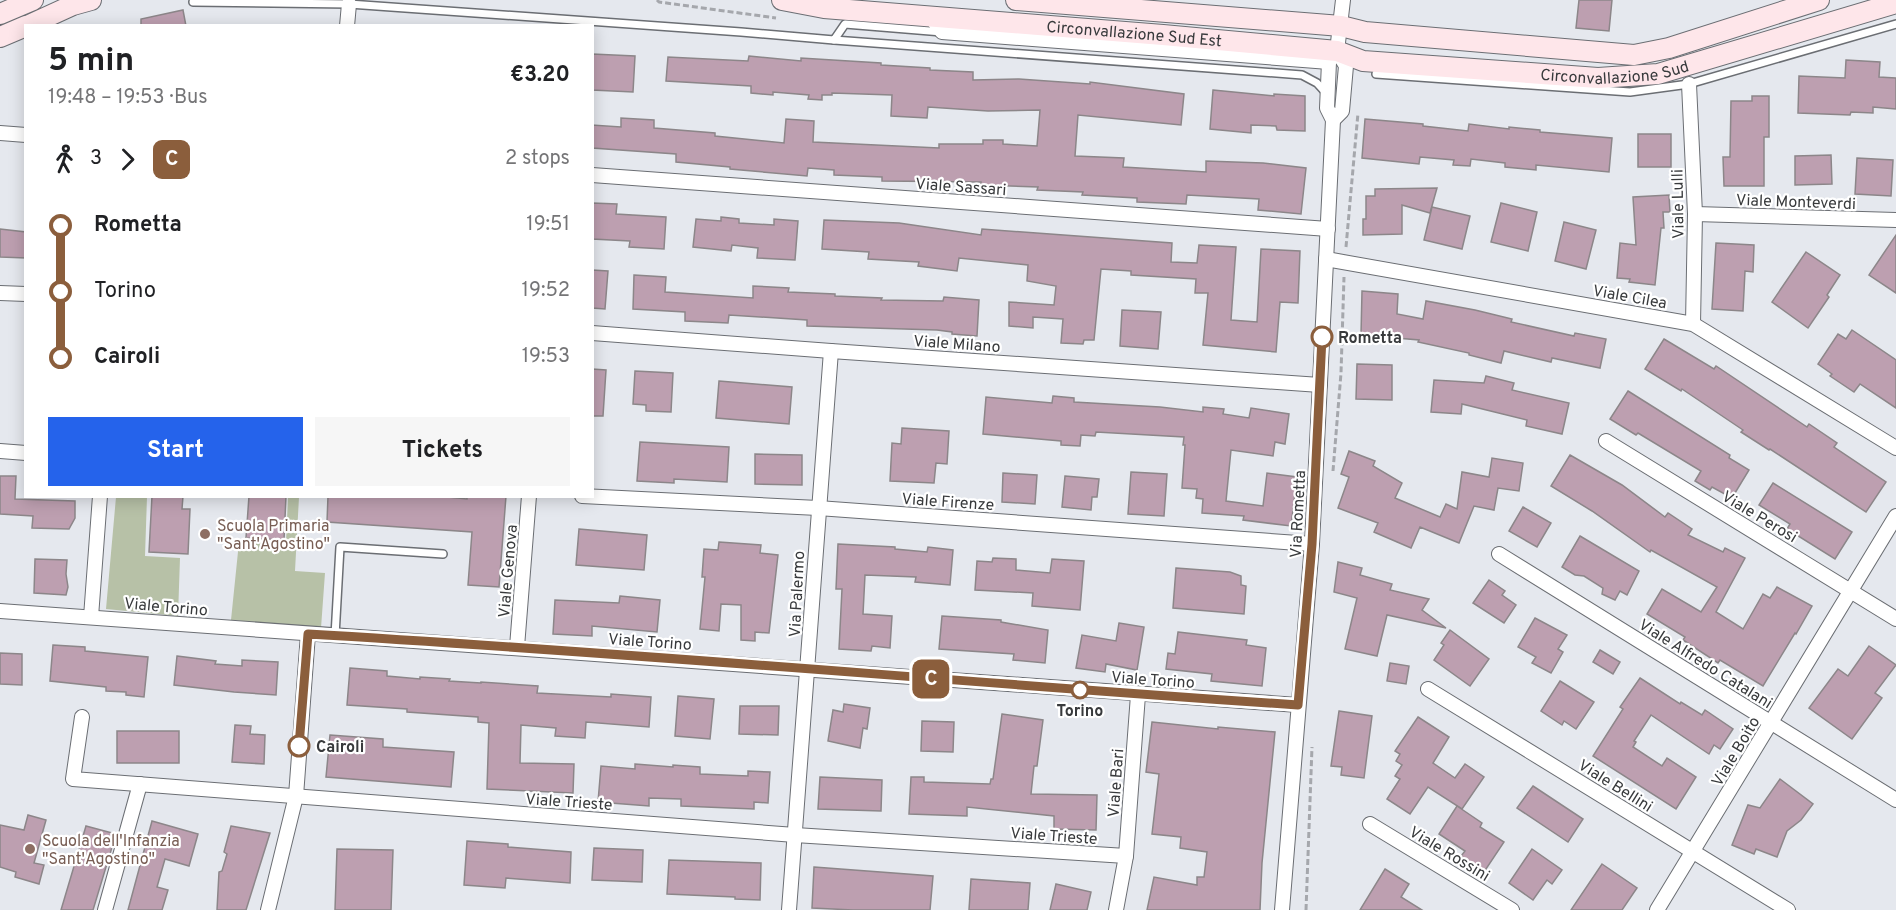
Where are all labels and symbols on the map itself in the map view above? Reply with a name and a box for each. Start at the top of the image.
street label: Circonvallazione Sud Est [1046,18,1223,52]
street label: Circonvallazione Sud [1539,57,1692,90]
street label: Viale Lulli [1668,169,1690,239]
street label: Viale Sassari [915,175,1007,201]
street label: Viale Monteverdi [1736,191,1856,215]
street label: Viale Cilea [1591,282,1668,314]
marker: Rometta [1311,326,1333,348]
place label: Rometta [1338,329,1402,349]
street label: Viale Milano [913,332,1001,358]
street label: Via Rometta [1287,470,1311,559]
street label: Viale Perosi [1718,487,1800,548]
street label: Viale Firenze [901,490,995,516]
place label: Scuola Primaria "Sant'Agostino" [217,517,330,555]
street label: Viale Genova [495,524,523,619]
marker: Scuola Primaria "Sant'Agostino" [198,527,212,541]
street label: Via Palermo [786,550,810,638]
street label: Viale Torino [123,594,209,622]
street label: Viale Alfredo Catalani [1634,615,1776,714]
street label: Viale Torino [607,630,693,656]
line badge: C [912,660,950,698]
street label: Viale Torino [1110,668,1196,694]
marker: Torino [1071,681,1089,699]
place label: Torino [1057,702,1103,722]
street label: Viale Boito [1708,713,1765,791]
marker: Cairoli [288,735,310,757]
place label: Cairoli [316,738,364,758]
street label: Viale Bari [1105,748,1129,818]
street label: Viale Bellini [1574,756,1656,817]
street label: Viale Trieste [525,790,613,816]
street label: Viale Rossini [1405,823,1493,887]
street label: Viale Trieste [1010,824,1098,850]
place label: Scuola dell'Infanzia "Sant'Agostino" [42,832,180,870]
marker: Scuola dell'Infanzia "Sant'Agostino" [23,842,37,856]

